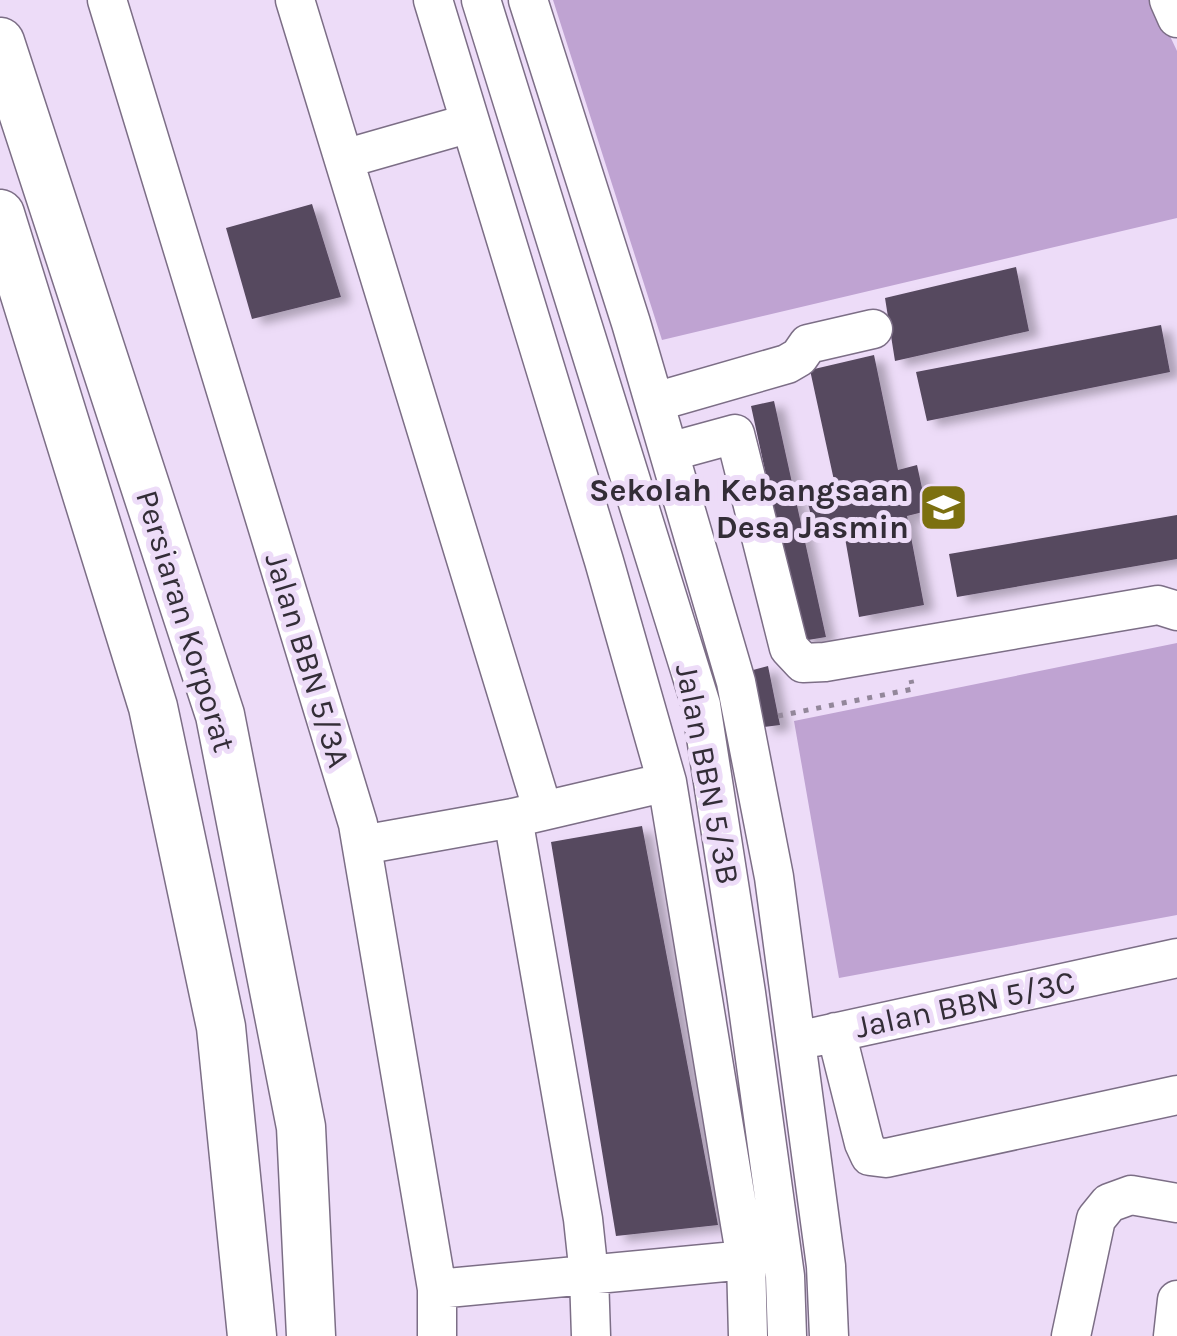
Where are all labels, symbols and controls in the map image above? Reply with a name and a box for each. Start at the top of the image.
place label: Sekolah Kebangsaan Desa Jasmin [589,472,909,546]
school or university icon: Sekolah Kebangsaan Desa Jasmin [918,482,970,534]
street label: Persiaran Korporat [128,486,243,756]
street label: Jalan BBN 5/3A [257,548,358,772]
street label: Jalan BBN 5/3B [668,661,747,888]
street label: Jalan BBN 5/3C [852,963,1078,1046]

